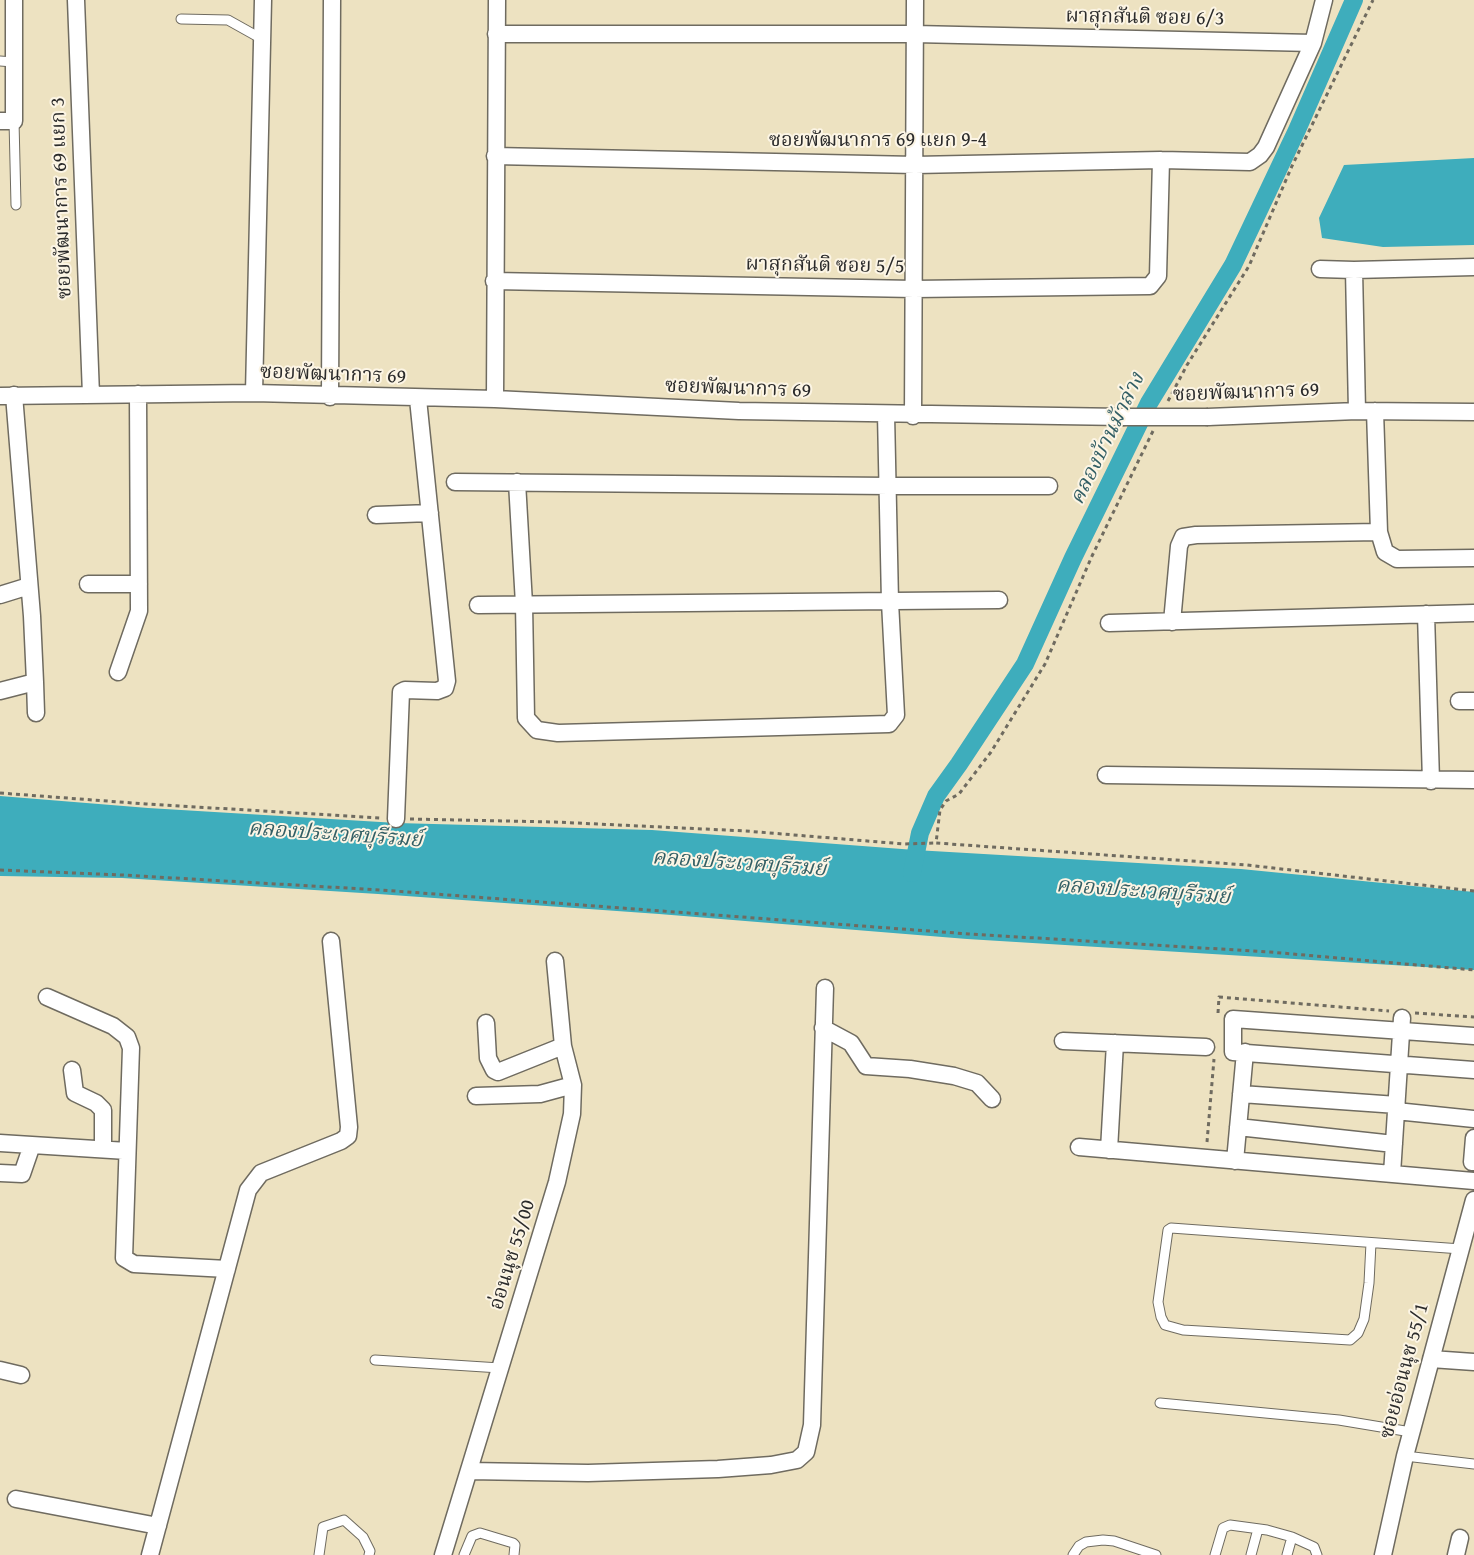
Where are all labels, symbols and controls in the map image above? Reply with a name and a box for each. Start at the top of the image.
street label: ผาสุกสันติ ซอย 6/3 [1065,5,1225,31]
street label: ซอยพัฒนาการ 69 แยก 3 [46,97,78,299]
street label: ซอยพัฒนาการ 69 แยก 9-4 [769,129,987,153]
street label: ผาสุกสันติ ซอย 5/5 [745,253,905,279]
street label: ซอยพัฒนาการ 69 [259,360,407,390]
water label: คลองบ้านม้าล่าง [1065,369,1151,509]
street label: ซอยพัฒนาการ 69 [664,374,812,404]
street label: ซอยพัฒนาการ 69 [1172,378,1320,408]
water label: คลองประเวศบุรีรมย์ [247,816,423,854]
water label: คลองประเวศบุรีรมย์ [651,845,827,883]
water label: คลองประเวศบุรีรมย์ [1055,873,1231,911]
street label: อ่อนนุช 55/00 [485,1197,541,1313]
street label: ซอยอ่อนนุช 55/1 [1375,1300,1435,1442]

